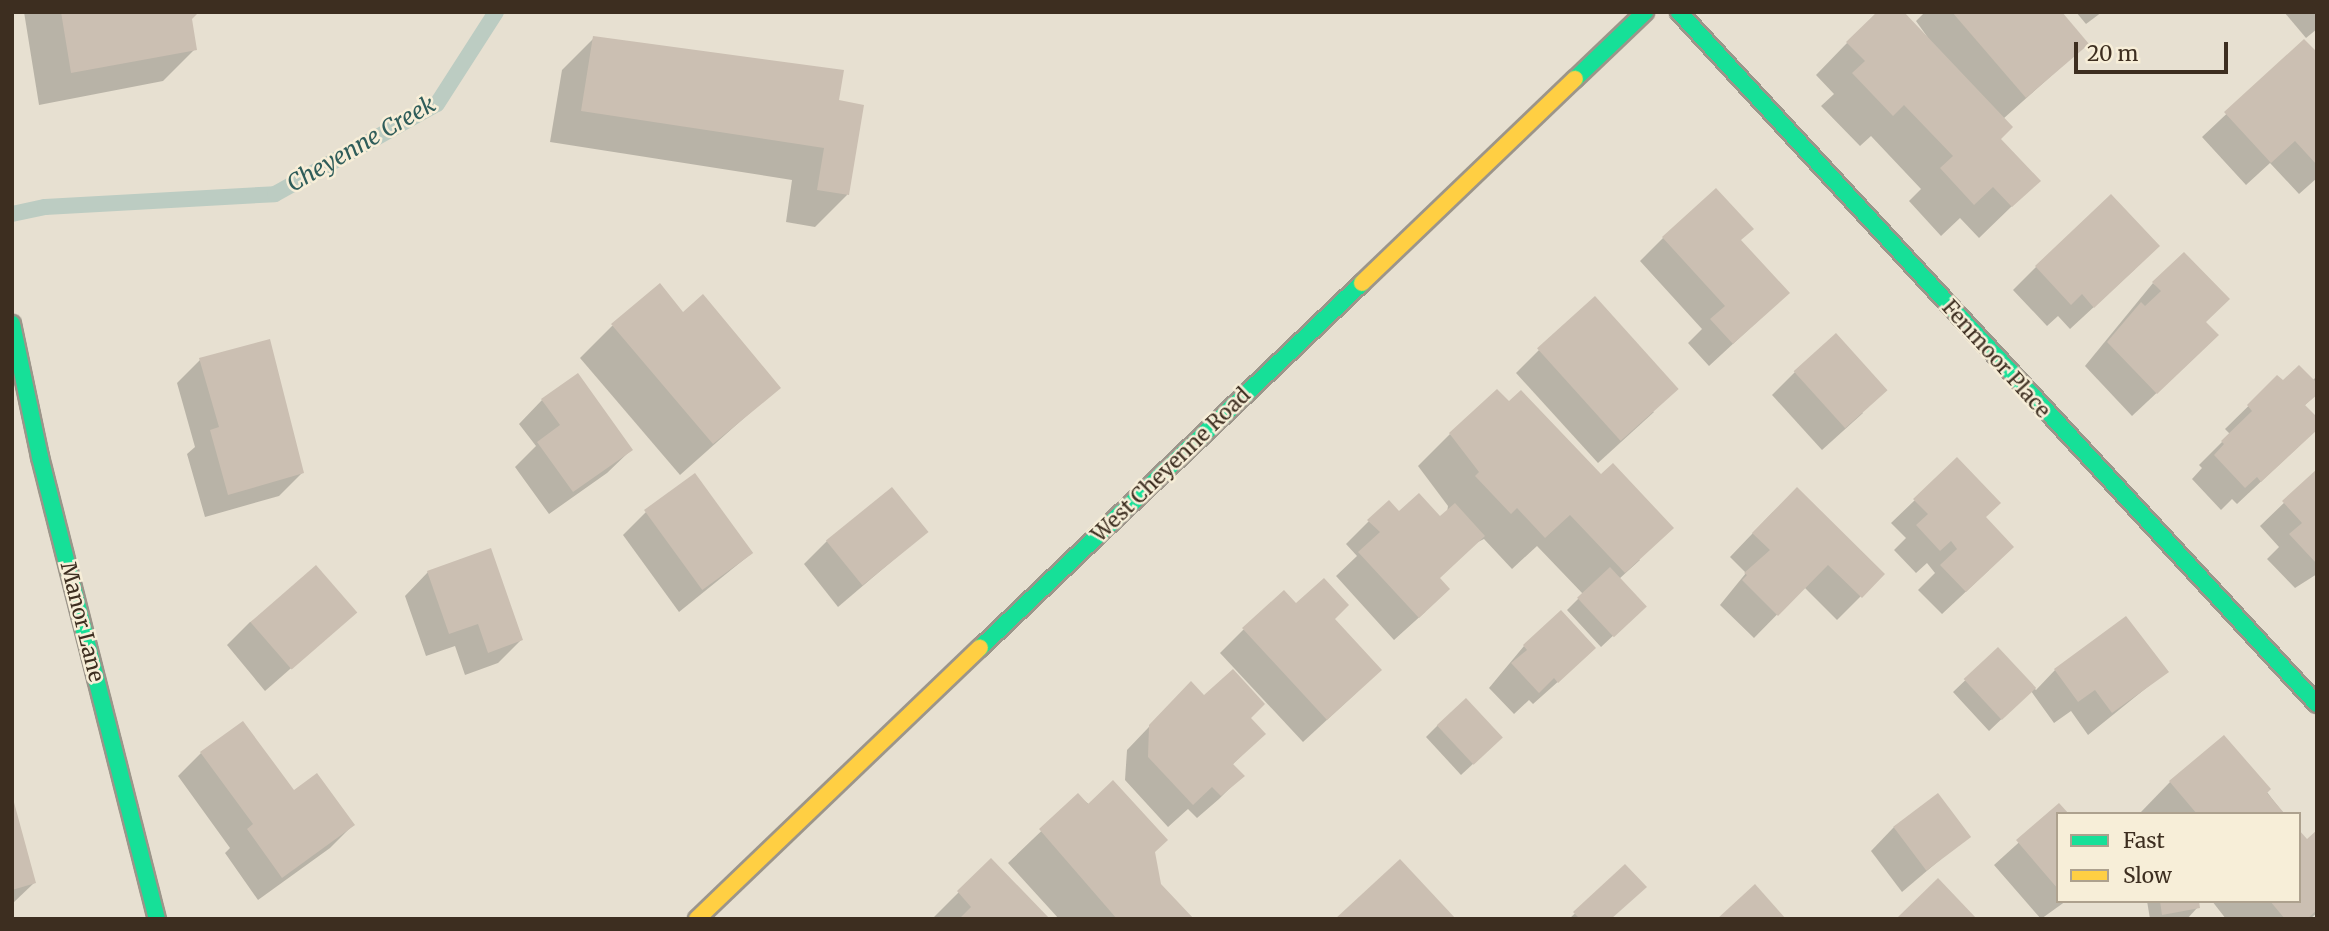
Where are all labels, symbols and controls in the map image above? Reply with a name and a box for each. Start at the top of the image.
scale bar [2077,28,2231,72]
text: 20 m [2087,40,2138,67]
water label: Cheyenne Creek [282,90,440,198]
street label: Fenmoor Place [1937,295,2055,423]
street label: West Cheyenne Road [1086,383,1256,547]
street label: Manor Lane [55,560,109,684]
legend [2056,812,2301,903]
text: Fast [2123,827,2165,854]
text: Slow [2123,862,2172,889]

